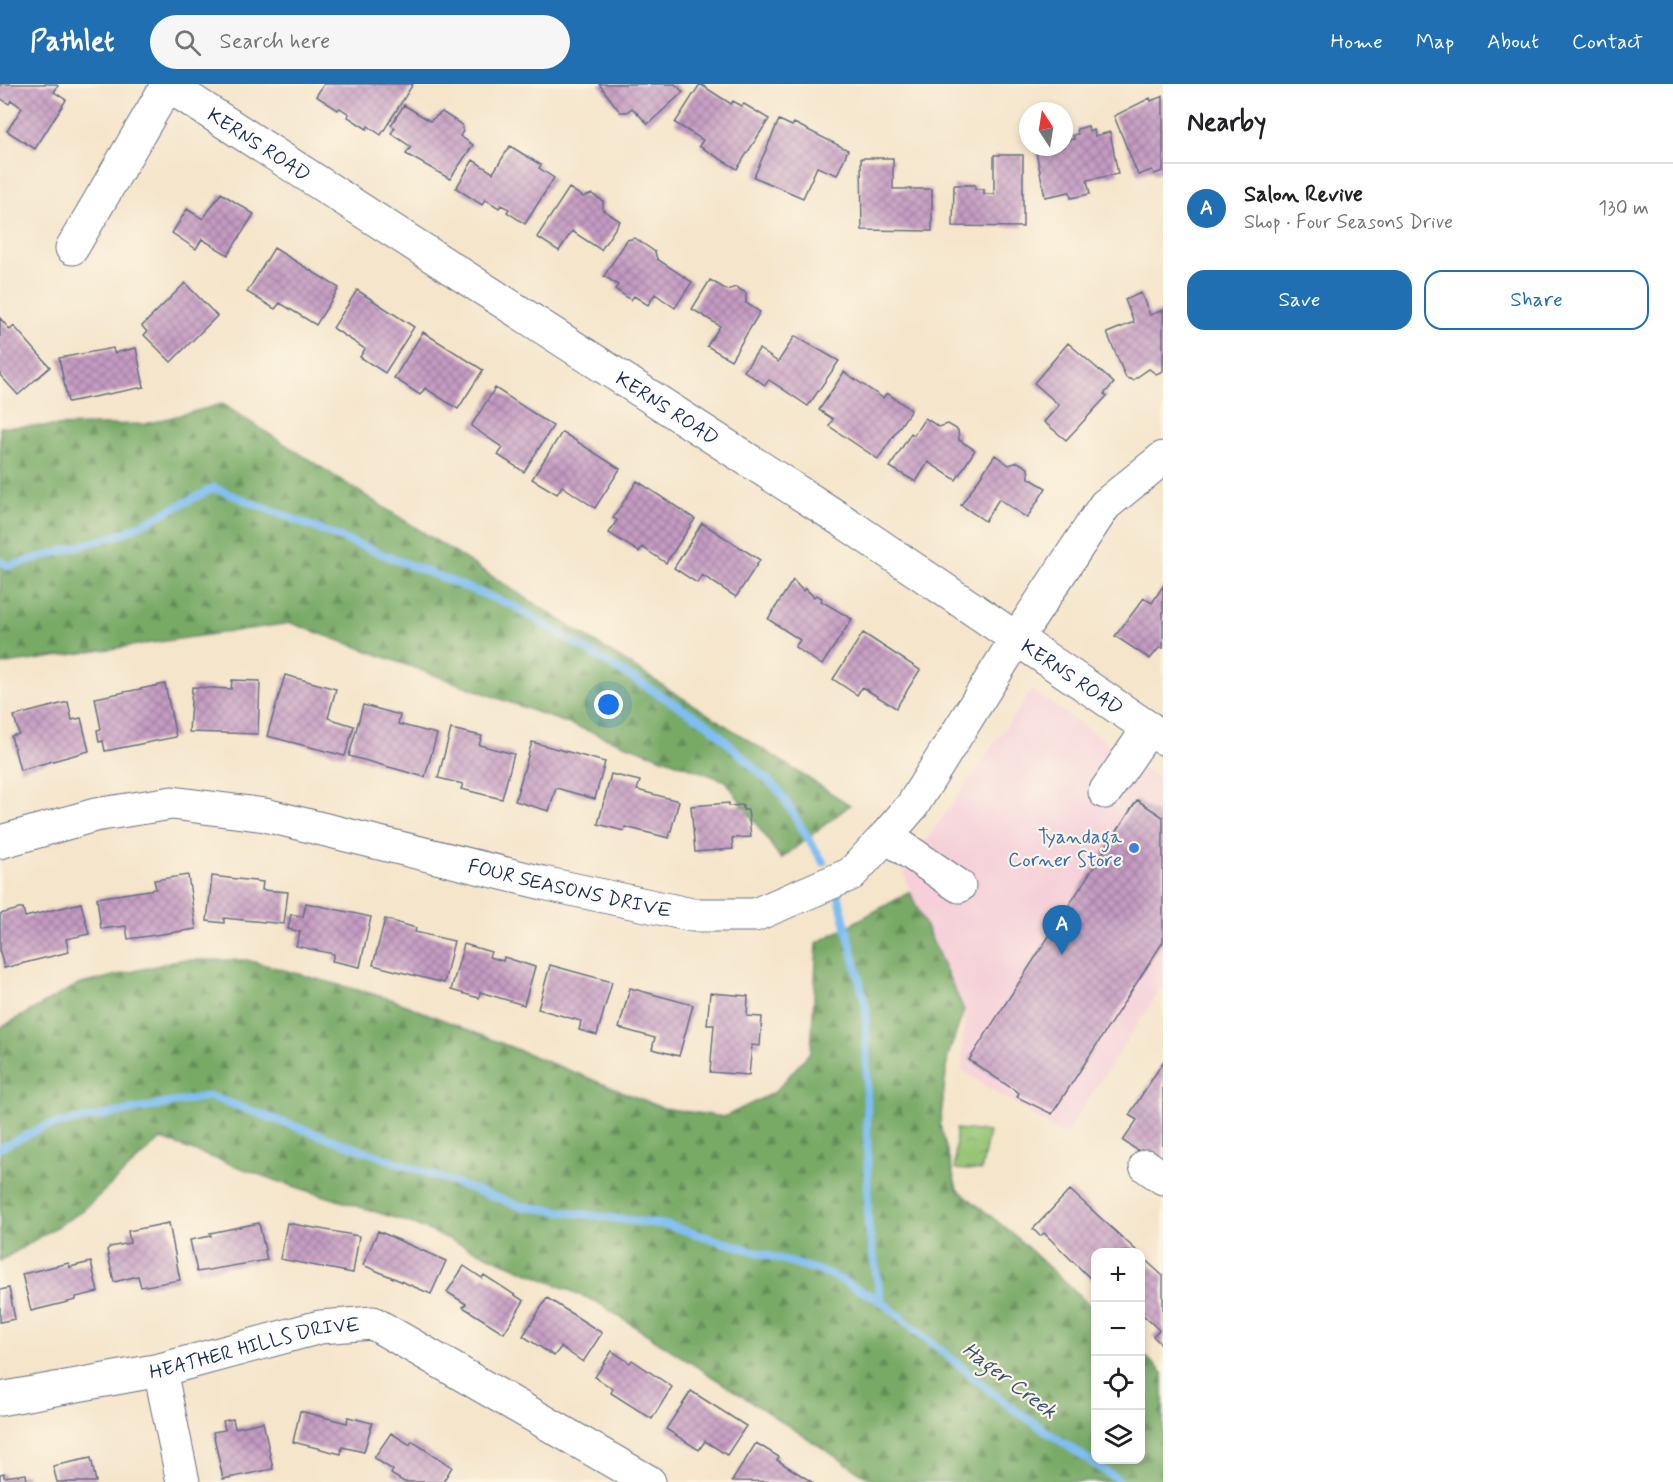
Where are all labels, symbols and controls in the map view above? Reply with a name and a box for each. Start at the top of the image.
search box [150,15,570,69]
text: Pathlet [30,24,114,61]
icon: search [171,26,204,59]
text: Search here [219,28,330,56]
text: Home [1331,28,1383,56]
text: Map [1416,28,1454,56]
text: About [1487,28,1539,56]
text: Contact [1572,28,1643,56]
street label: KERNS ROAD [202,102,315,189]
north arrow [1019,102,1073,156]
text: Nearby [1187,106,1266,140]
text: Salon Revive [1244,181,1363,209]
text: A [1200,195,1213,222]
text: 130 m [1598,195,1649,222]
text: Shop · Four Seasons Drive [1244,209,1453,236]
button: Save [1187,270,1412,330]
button: Share [1424,270,1649,330]
street label: KERNS ROAD [610,366,724,452]
street label: KERNS ROAD [1015,634,1128,722]
your location [594,690,623,719]
place label: Tyandaga Corner Store [1008,824,1123,874]
marker: Tyandaga Corner Store [1127,841,1141,855]
street label: FOUR SEASONS DRIVE [465,853,674,925]
pin: A [1042,906,1082,955]
map controls [1091,1248,1145,1464]
button: + [1091,1248,1145,1302]
button: − [1091,1302,1145,1356]
street label: HEATHER HILLS DRIVE [147,1312,361,1387]
water label: Hager Creek [955,1336,1062,1427]
button: locate [1091,1356,1145,1410]
button: layers [1091,1410,1145,1464]

